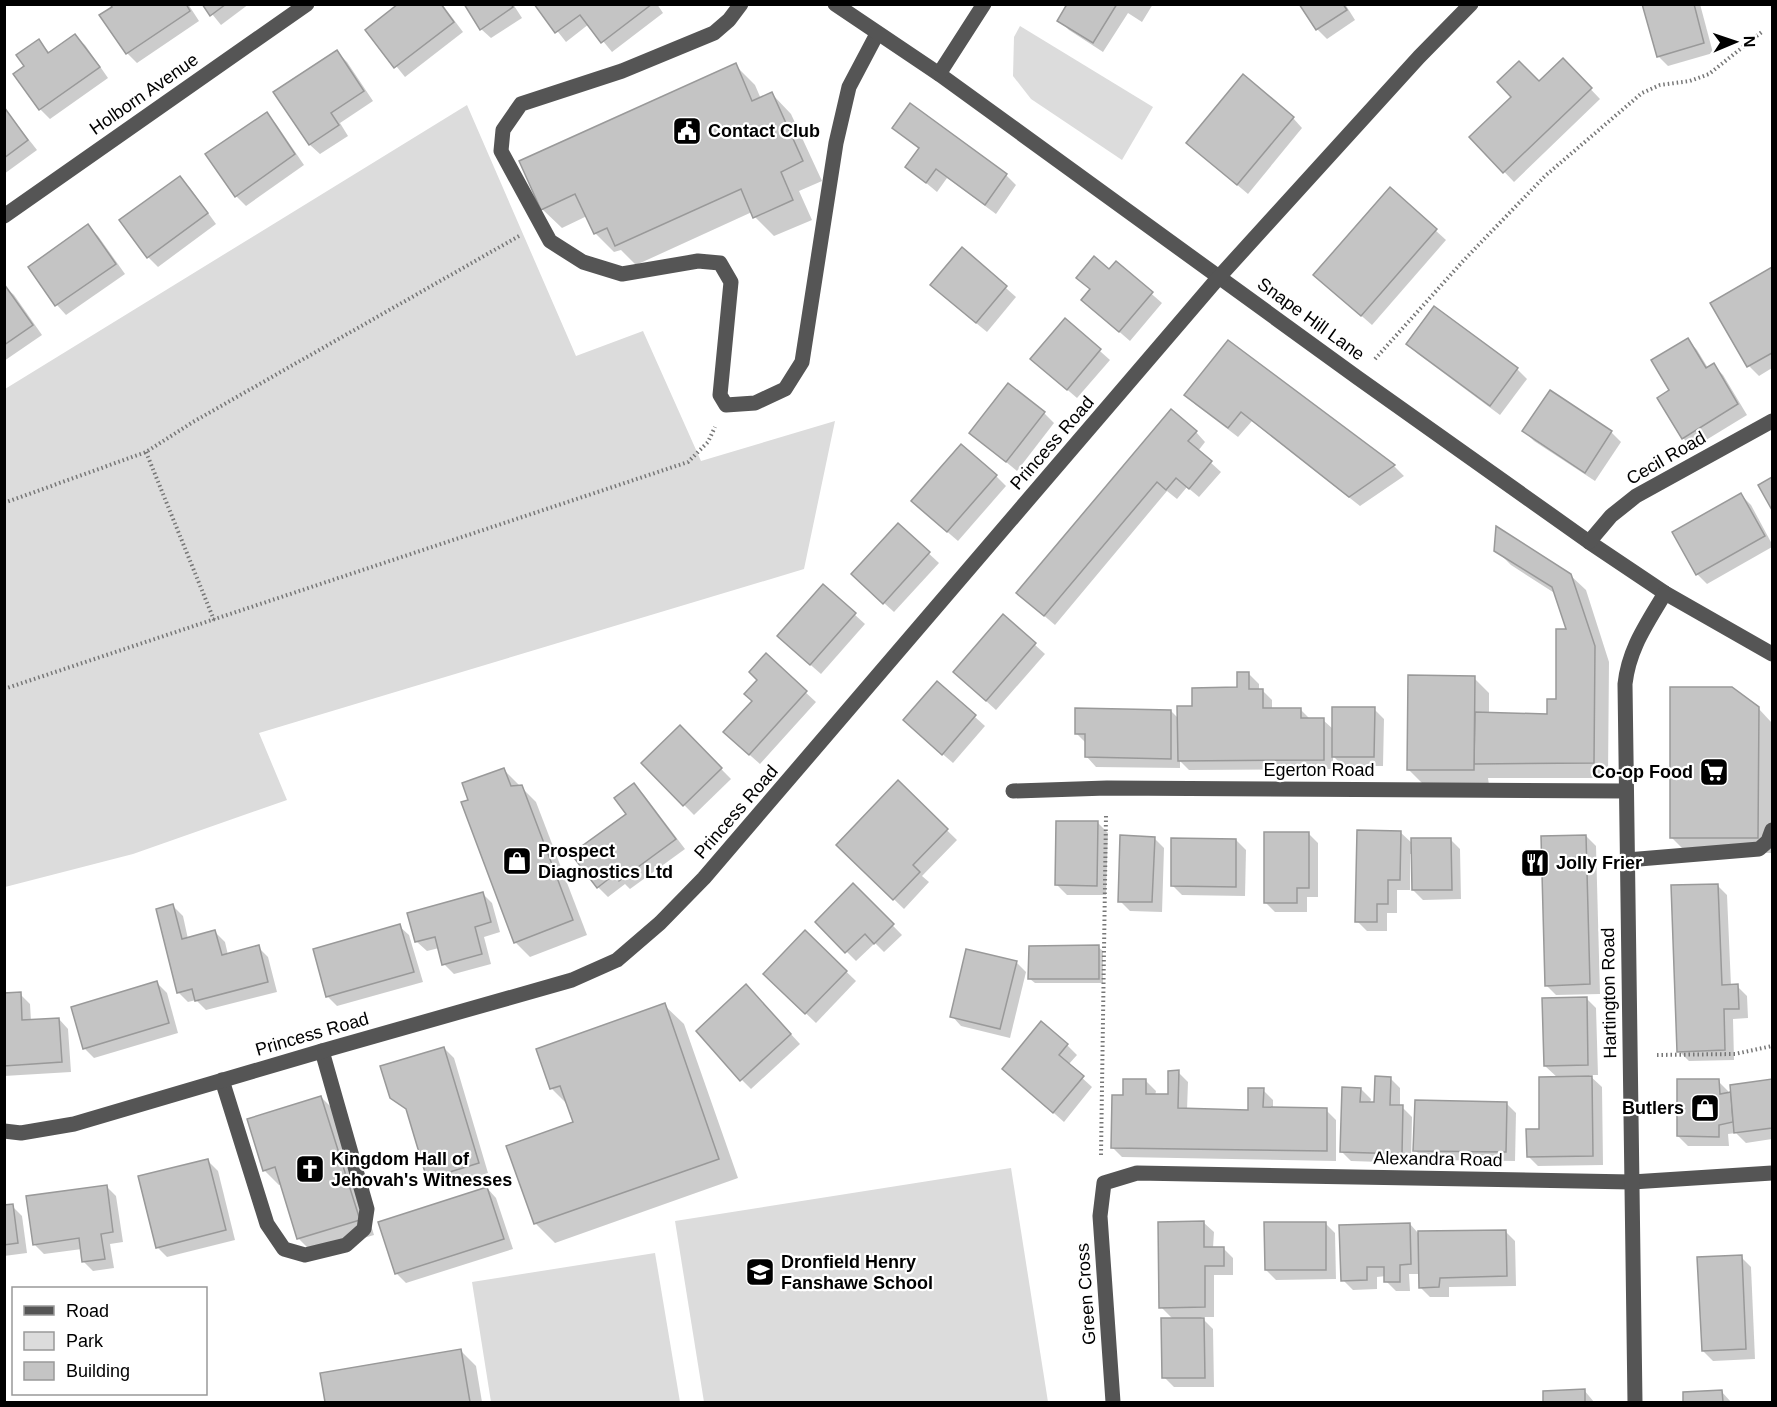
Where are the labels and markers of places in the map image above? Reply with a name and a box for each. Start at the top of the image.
public building icon: Contact Club [671,115,703,147]
place label: Contact Club [708,121,820,141]
supermarket icon: Co-op Food [1698,756,1730,788]
place label: Co-op Food [1592,762,1693,782]
place label: Prospect Diagnostics Ltd [538,841,673,882]
shop icon: Prospect Diagnostics Ltd [501,845,533,877]
restaurant icon: Jolly Frier [1519,847,1551,879]
place label: Jolly Frier [1556,853,1642,873]
shop icon: Butlers [1689,1092,1721,1124]
place label: Butlers [1622,1098,1684,1118]
place label: Kingdom Hall of Jehovah's Witnesses [331,1149,512,1190]
church icon: Kingdom Hall of Jehovah's Witnesses [294,1153,326,1185]
place label: Dronfield Henry Fanshawe School [781,1252,933,1293]
school or university icon: Dronfield Henry Fanshawe School [744,1256,776,1288]

